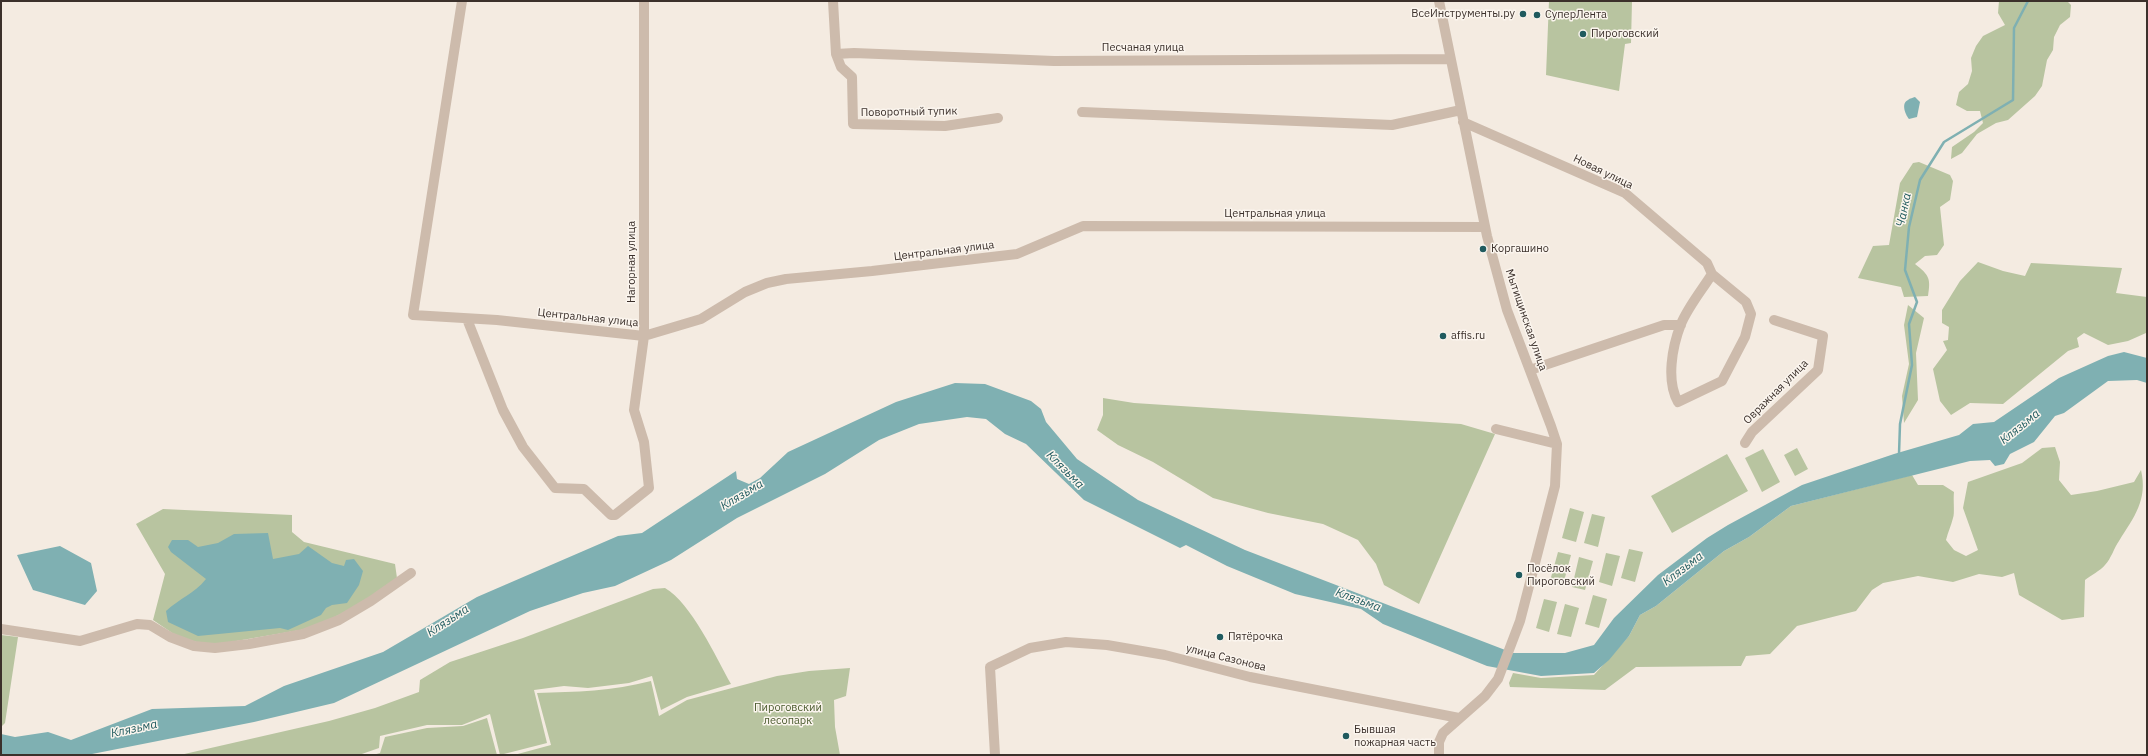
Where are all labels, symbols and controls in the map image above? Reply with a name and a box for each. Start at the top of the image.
place label: ВсеИнструменты.ру [1411,7,1515,21]
place label: СуперЛента [1545,8,1607,22]
marker: ВсеИнструменты.ру [1518,9,1528,19]
marker: СуперЛента [1532,10,1542,20]
place label: Пироговский [1591,27,1659,41]
marker: Пироговский [1578,29,1588,39]
street label: Песчаная улица [1102,41,1184,55]
street label: Поворотный тупик [861,105,957,119]
street label: Новая улица [1571,152,1635,192]
water label: Чанка [1893,192,1915,228]
street label: Центральная улица [1224,207,1326,221]
street label: Нагорная улица [625,221,639,303]
street label: Центральная улица [893,238,995,264]
place label: Коргашино [1491,242,1549,256]
marker: Коргашино [1478,244,1488,254]
street label: Мытищинская улица [1502,267,1550,373]
street label: Центральная улица [537,306,639,330]
place label: affis.ru [1451,329,1485,343]
marker: affis.ru [1438,331,1448,341]
street label: Овражная улица [1741,357,1811,427]
water label: Клязьма [1997,407,2043,447]
water label: Клязьма [1043,448,1087,492]
water label: Клязьма [718,477,766,513]
water label: Клязьма [1660,549,1706,589]
place label: Посёлок Пироговский [1527,562,1595,588]
marker: Посёлок Пироговский [1514,570,1524,580]
water label: Клязьма [1333,585,1383,615]
water label: Клязьма [424,602,472,640]
place label: Пятёрочка [1228,630,1283,644]
marker: Пятёрочка [1215,632,1225,642]
street label: улица Сазонова [1185,642,1267,674]
park label: Пироговский лесопарк [754,701,822,727]
water label: Клязьма [109,717,159,741]
place label: Бывшая пожарная часть [1354,723,1436,749]
marker: Бывшая пожарная часть [1341,731,1351,741]

